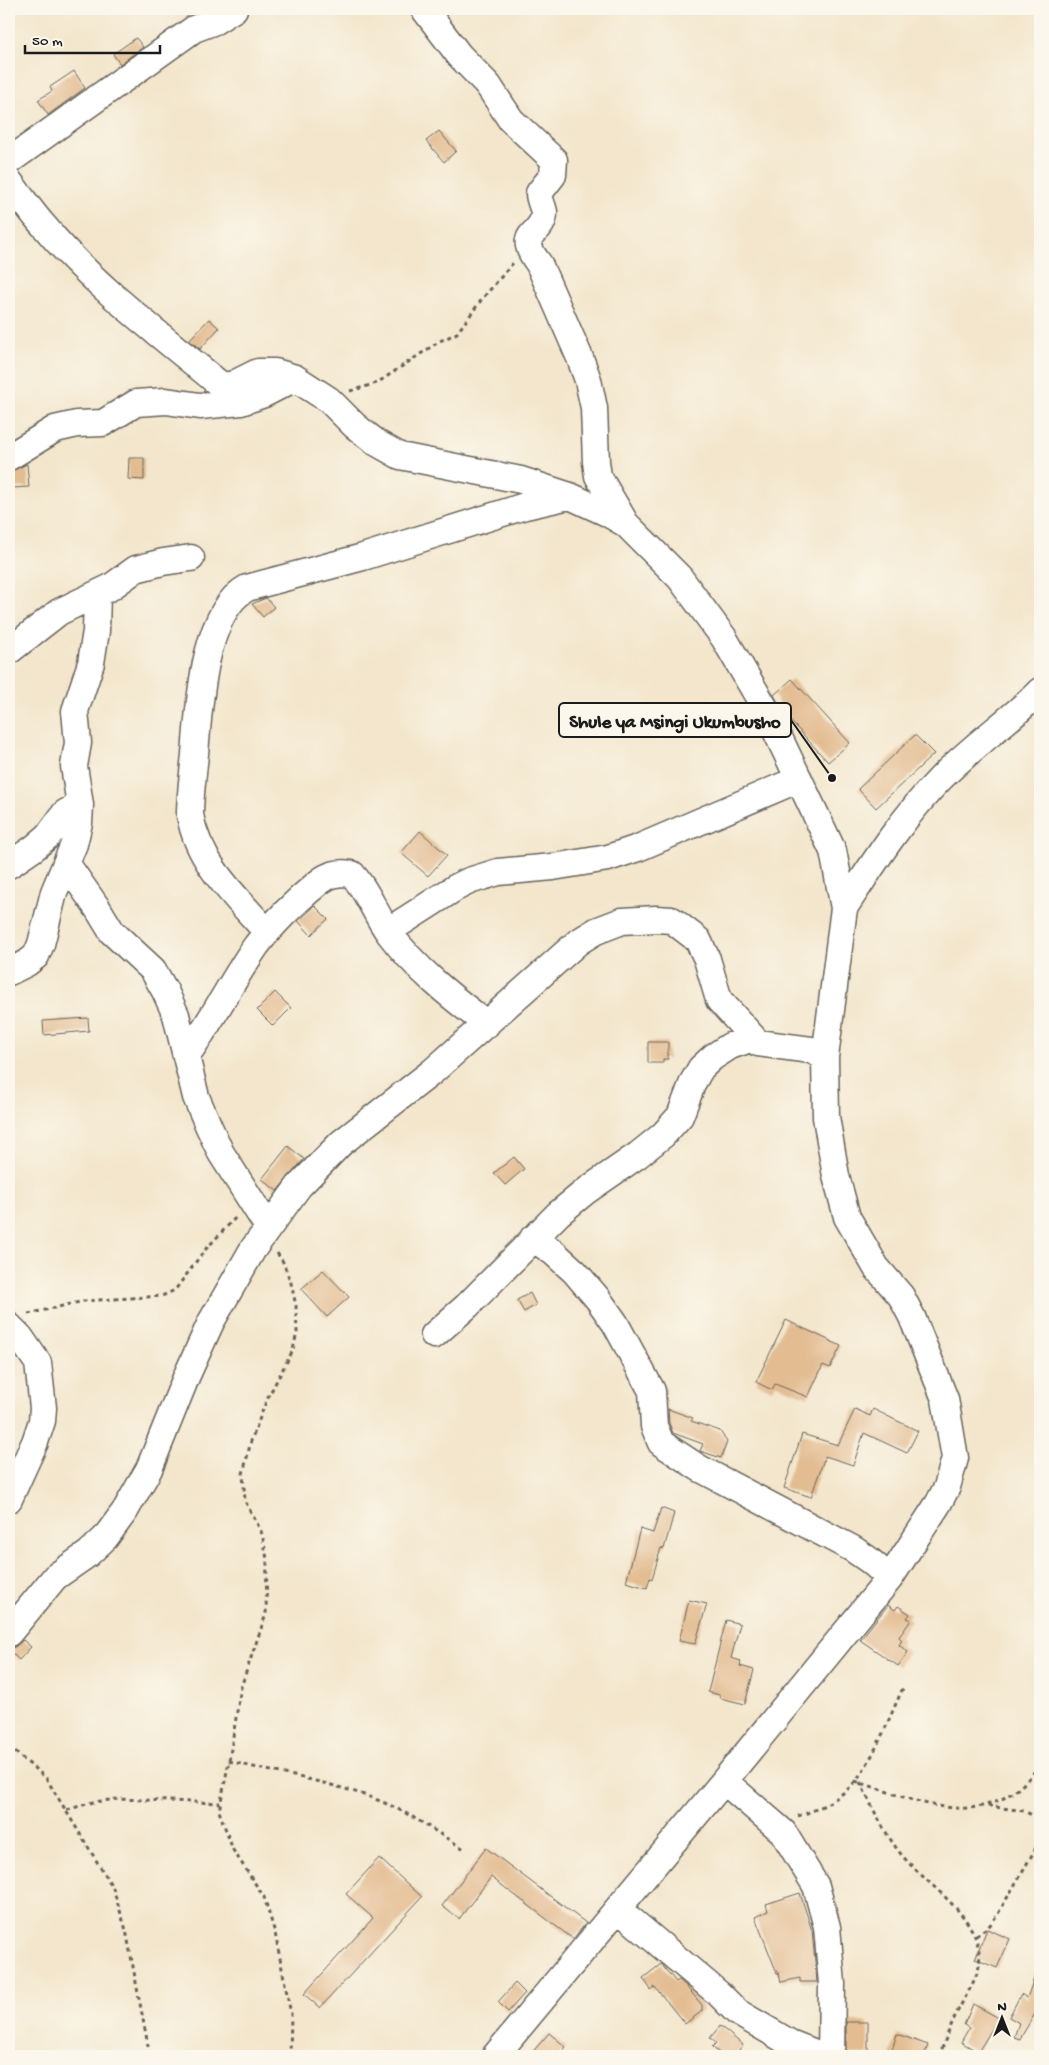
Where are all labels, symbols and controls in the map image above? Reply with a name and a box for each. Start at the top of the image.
scale bar [25,22,160,54]
text: 50 m [32,33,63,51]
callout: Shule ya Msingi Ukumbusho [559,703,791,737]
text: Shule ya Msingi Ukumbusho [569,712,781,735]
north arrow [976,1992,1026,2042]
text: N [997,1999,1007,2016]

